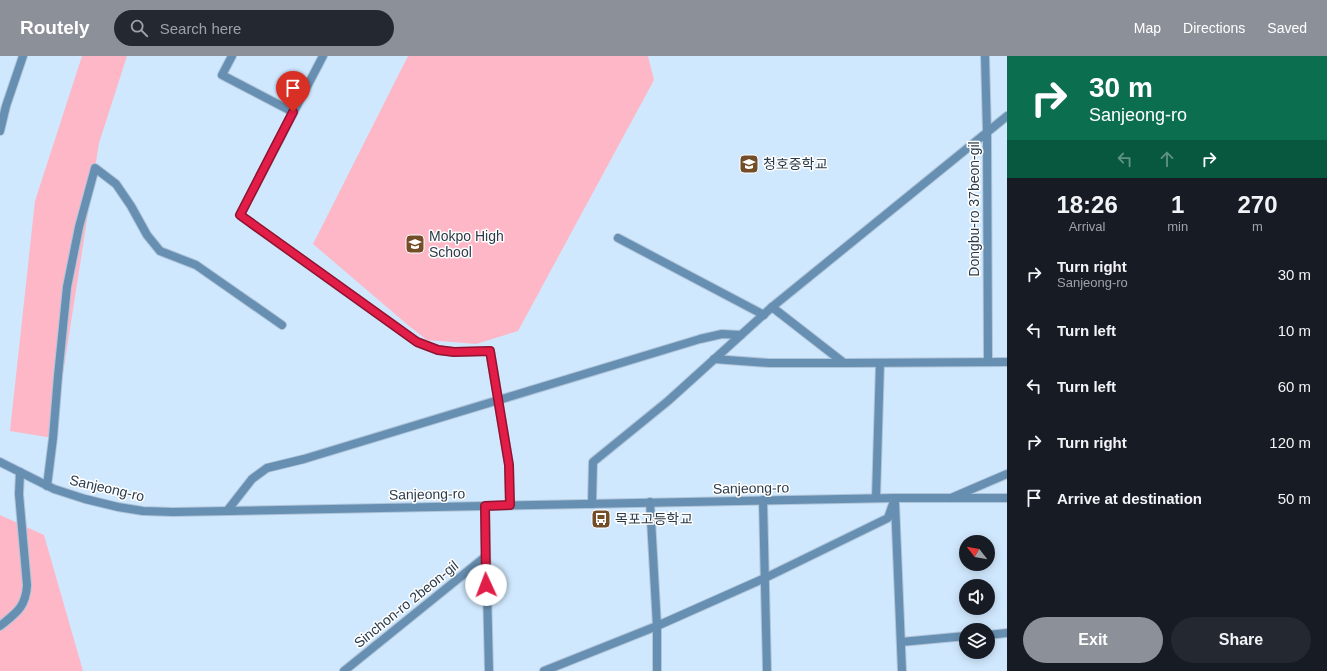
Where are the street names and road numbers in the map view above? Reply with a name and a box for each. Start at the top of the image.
street label: Dongbu-ro 37beon-gil [966,141,982,277]
street label: Sanjeong-ro [68,472,146,504]
street label: Sanjeong-ro [713,479,789,497]
street label: Sanjeong-ro [389,485,465,503]
street label: Sinchon-ro 2beon-gil [351,557,461,651]

